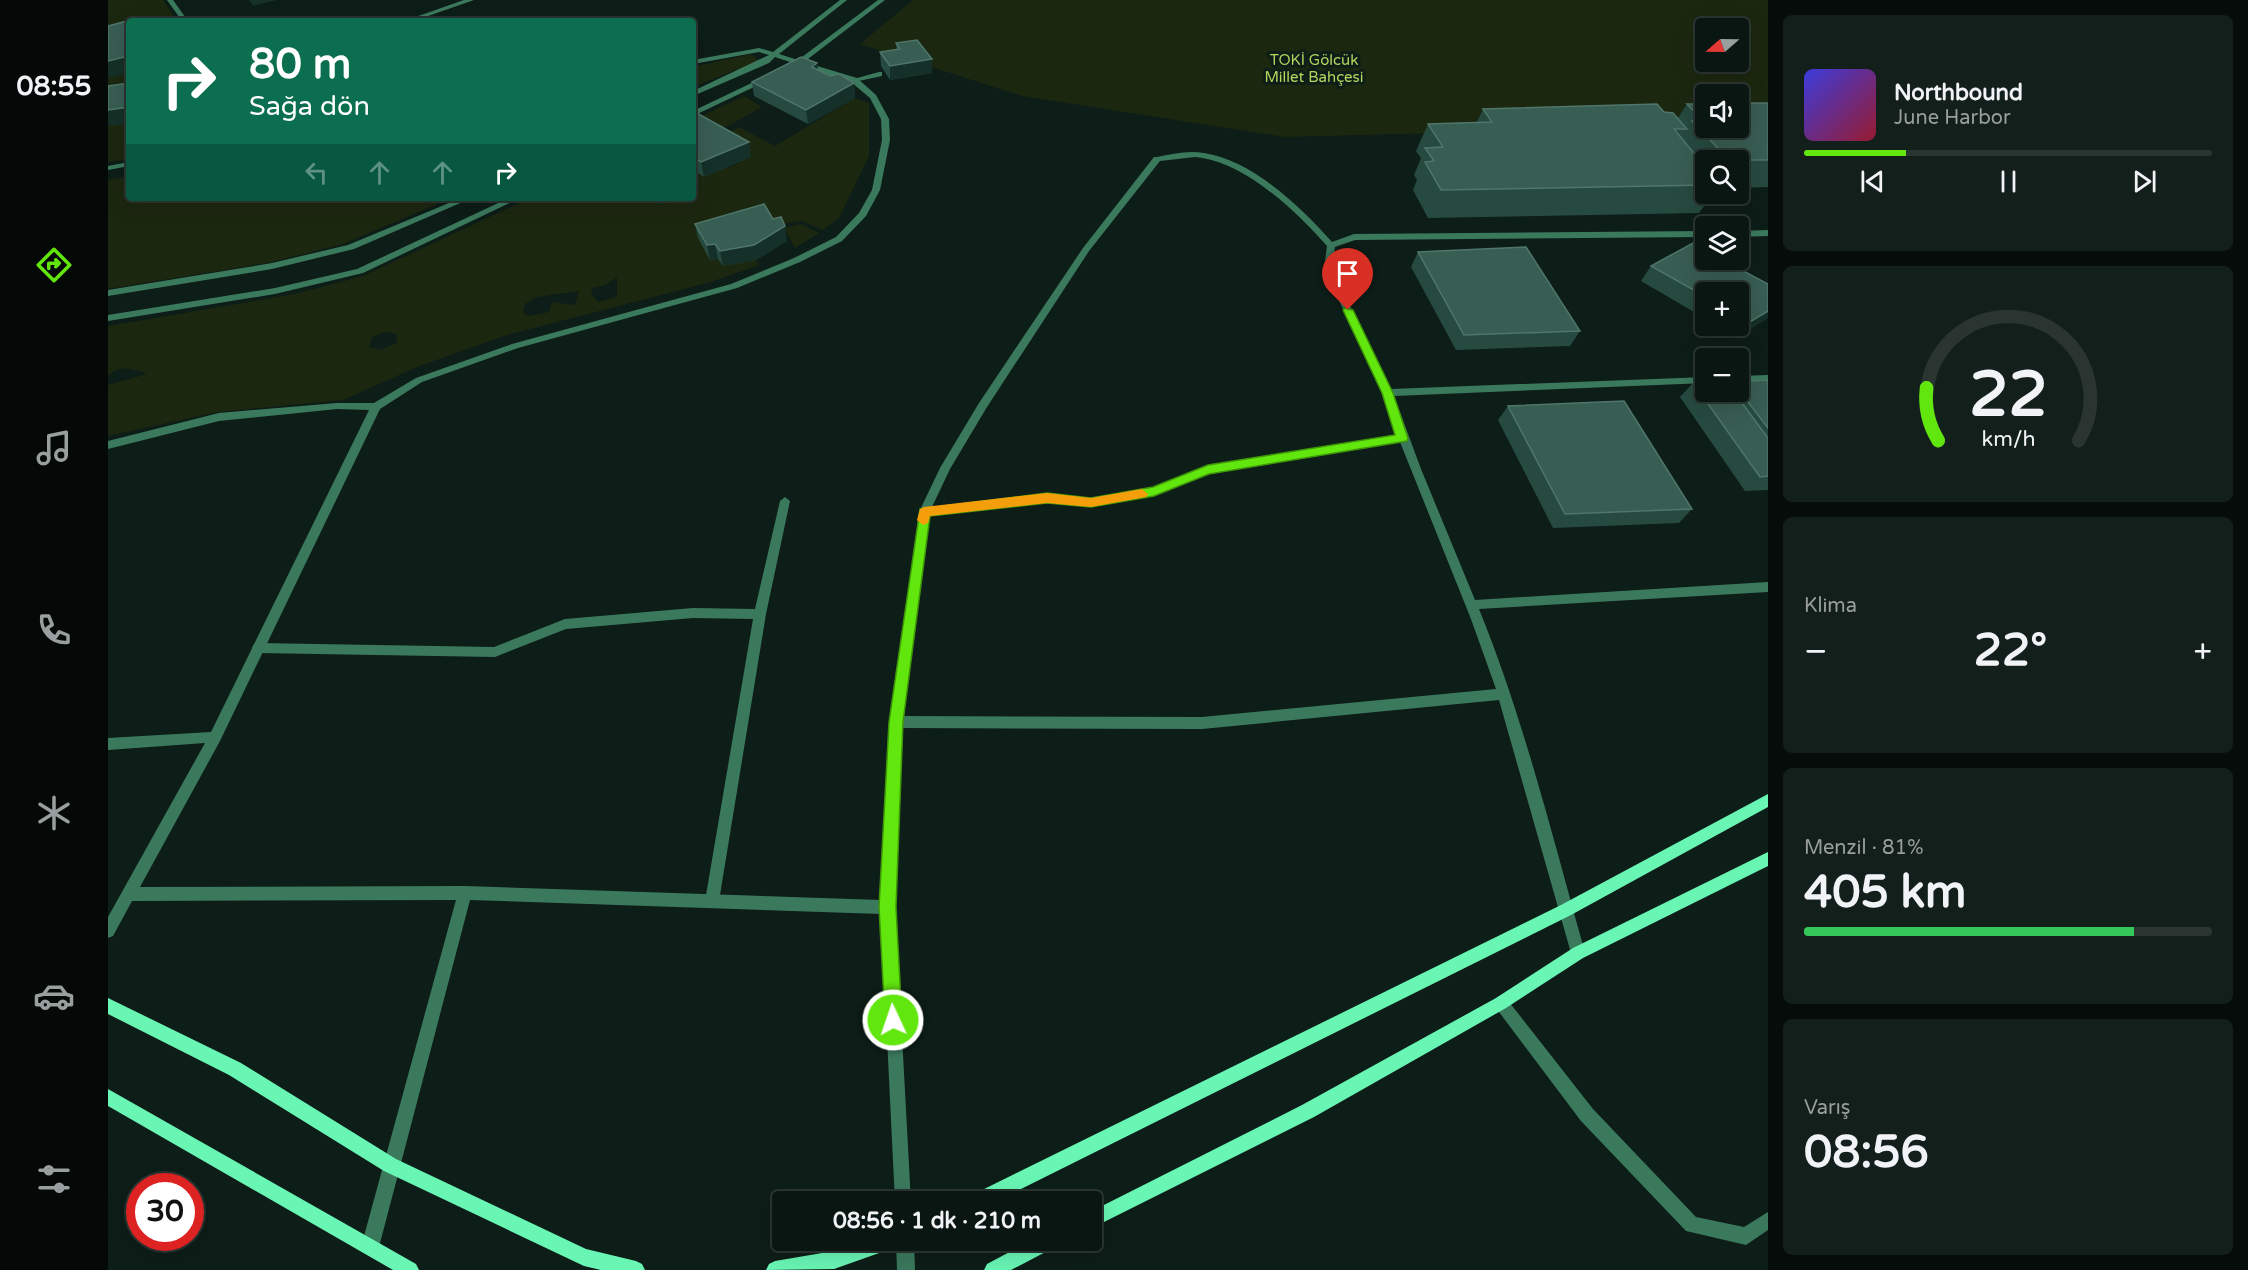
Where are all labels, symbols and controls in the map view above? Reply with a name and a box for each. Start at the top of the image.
north arrow [1695,18,1749,72]
map controls [1695,18,1749,402]
text: 80 m [249,39,351,90]
icon: right [150,42,228,120]
park label: TOKİ Gölcük Millet Bahçesi [1265,51,1364,86]
text: 08:55 [17,70,91,103]
text: Northbound [1894,80,2023,106]
button: sound [1695,84,1749,138]
text: Sağa dön [249,90,370,123]
text: June Harbor [1894,106,2011,130]
button: search [1695,150,1749,204]
icon: left [300,156,333,189]
icon: ahead [363,156,396,189]
icon: ahead [426,156,459,189]
icon: right [489,156,522,189]
icon: previous [1856,165,1889,198]
icon: pause [1992,165,2025,198]
icon: next [2128,165,2161,198]
button: layers [1695,216,1749,270]
icon: directions [33,244,75,286]
pin [1322,248,1373,310]
icon: arrive [1331,257,1364,290]
button: + [1695,282,1749,336]
button: − [1695,348,1749,402]
text: 22 [1969,358,2047,433]
text: km/h [1981,426,2035,452]
icon: music [33,427,75,469]
text: Klima [1804,594,1857,618]
icon: phone [33,609,75,651]
text: 22° [1974,624,2047,678]
text: − [1804,632,1828,671]
text: + [2193,632,2212,671]
icon: climate [33,792,75,834]
text: Menzil · 81% [1804,836,1923,860]
text: 405 km [1804,866,1966,920]
icon: car [33,975,75,1017]
position arrow [861,988,925,1052]
text: Varış [1804,1096,1850,1120]
text: 08:56 [1804,1126,1929,1180]
icon: filters [33,1158,75,1200]
speed limit sign: 30 [126,1173,204,1251]
text: 08:56 · 1 dk · 210 m [833,1208,1041,1234]

